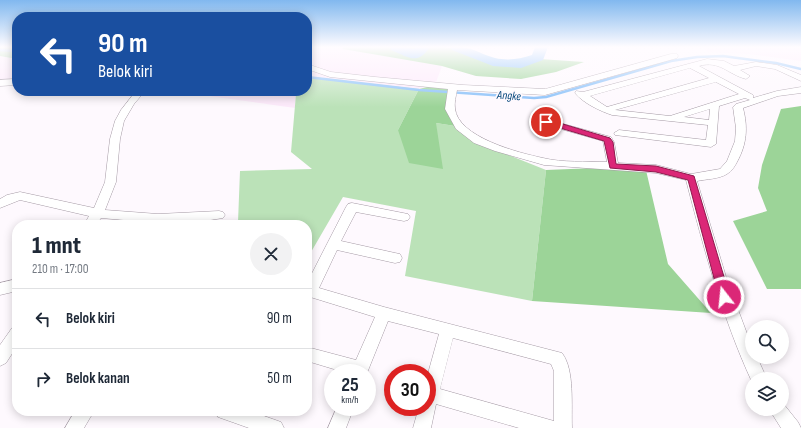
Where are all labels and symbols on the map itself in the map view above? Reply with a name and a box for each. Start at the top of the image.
water label: Angke [495,88,522,104]
pin [529,105,563,139]
position arrow [703,276,745,318]
speed limit sign: 30 [384,364,436,416]

